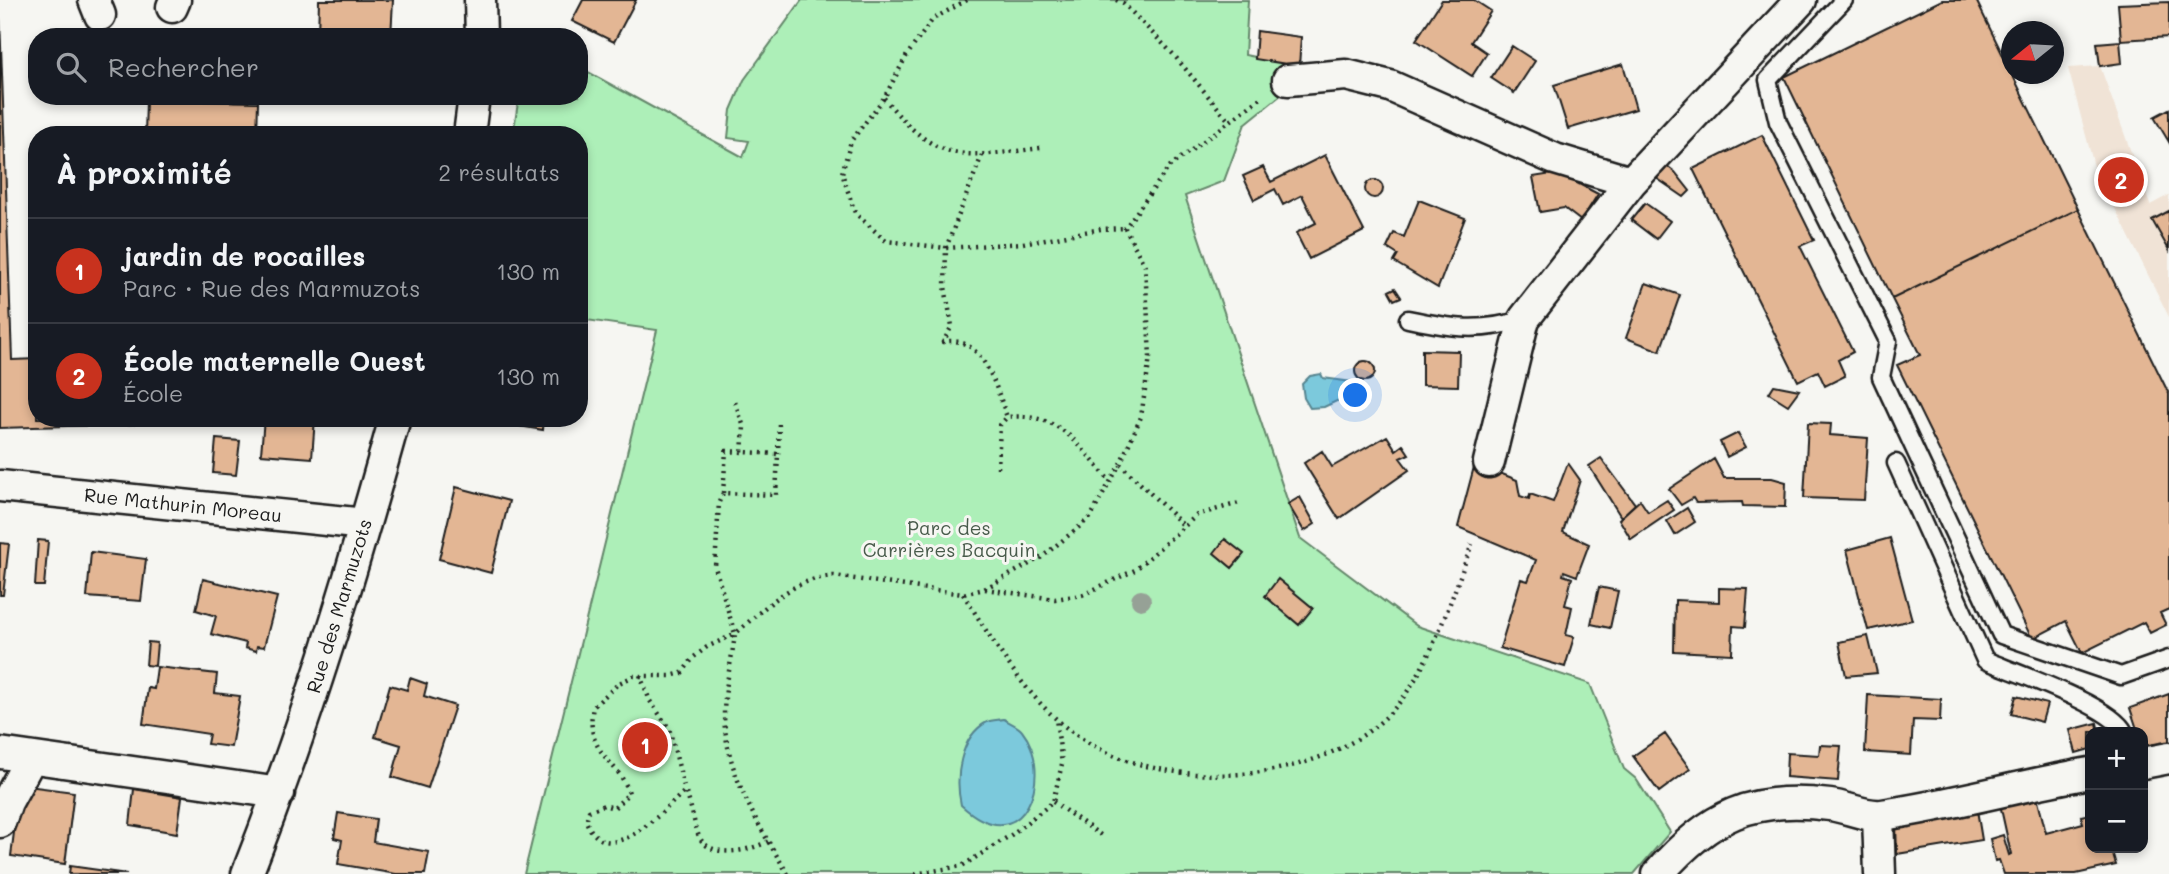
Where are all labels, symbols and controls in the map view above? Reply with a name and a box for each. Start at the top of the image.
north arrow [2001,21,2064,84]
search box [28,28,588,105]
icon: search [52,48,90,86]
text: Rechercher [108,50,259,84]
text: À proximité [56,152,232,192]
pin: 2 [2098,154,2144,206]
text: 2 résultats [438,157,560,187]
text: jardin de rocailles [123,239,365,273]
text: 1 [74,256,84,286]
text: 130 m [496,256,560,286]
text: Parc · Rue des Marmuzots [123,273,420,303]
text: École maternelle Ouest [123,344,426,378]
text: 2 [73,361,85,391]
text: 130 m [496,361,560,391]
text: École [123,378,183,408]
your location [1338,378,1372,412]
street label: Rue Mathurin Moreau [83,482,283,527]
park label: Parc des Carrières Bacquin [863,515,1035,562]
street label: Rue des Marmuzots [300,516,377,696]
pin: 1 [622,719,668,771]
map controls [2085,727,2148,853]
button: + [2085,727,2148,790]
button: − [2085,790,2148,853]

